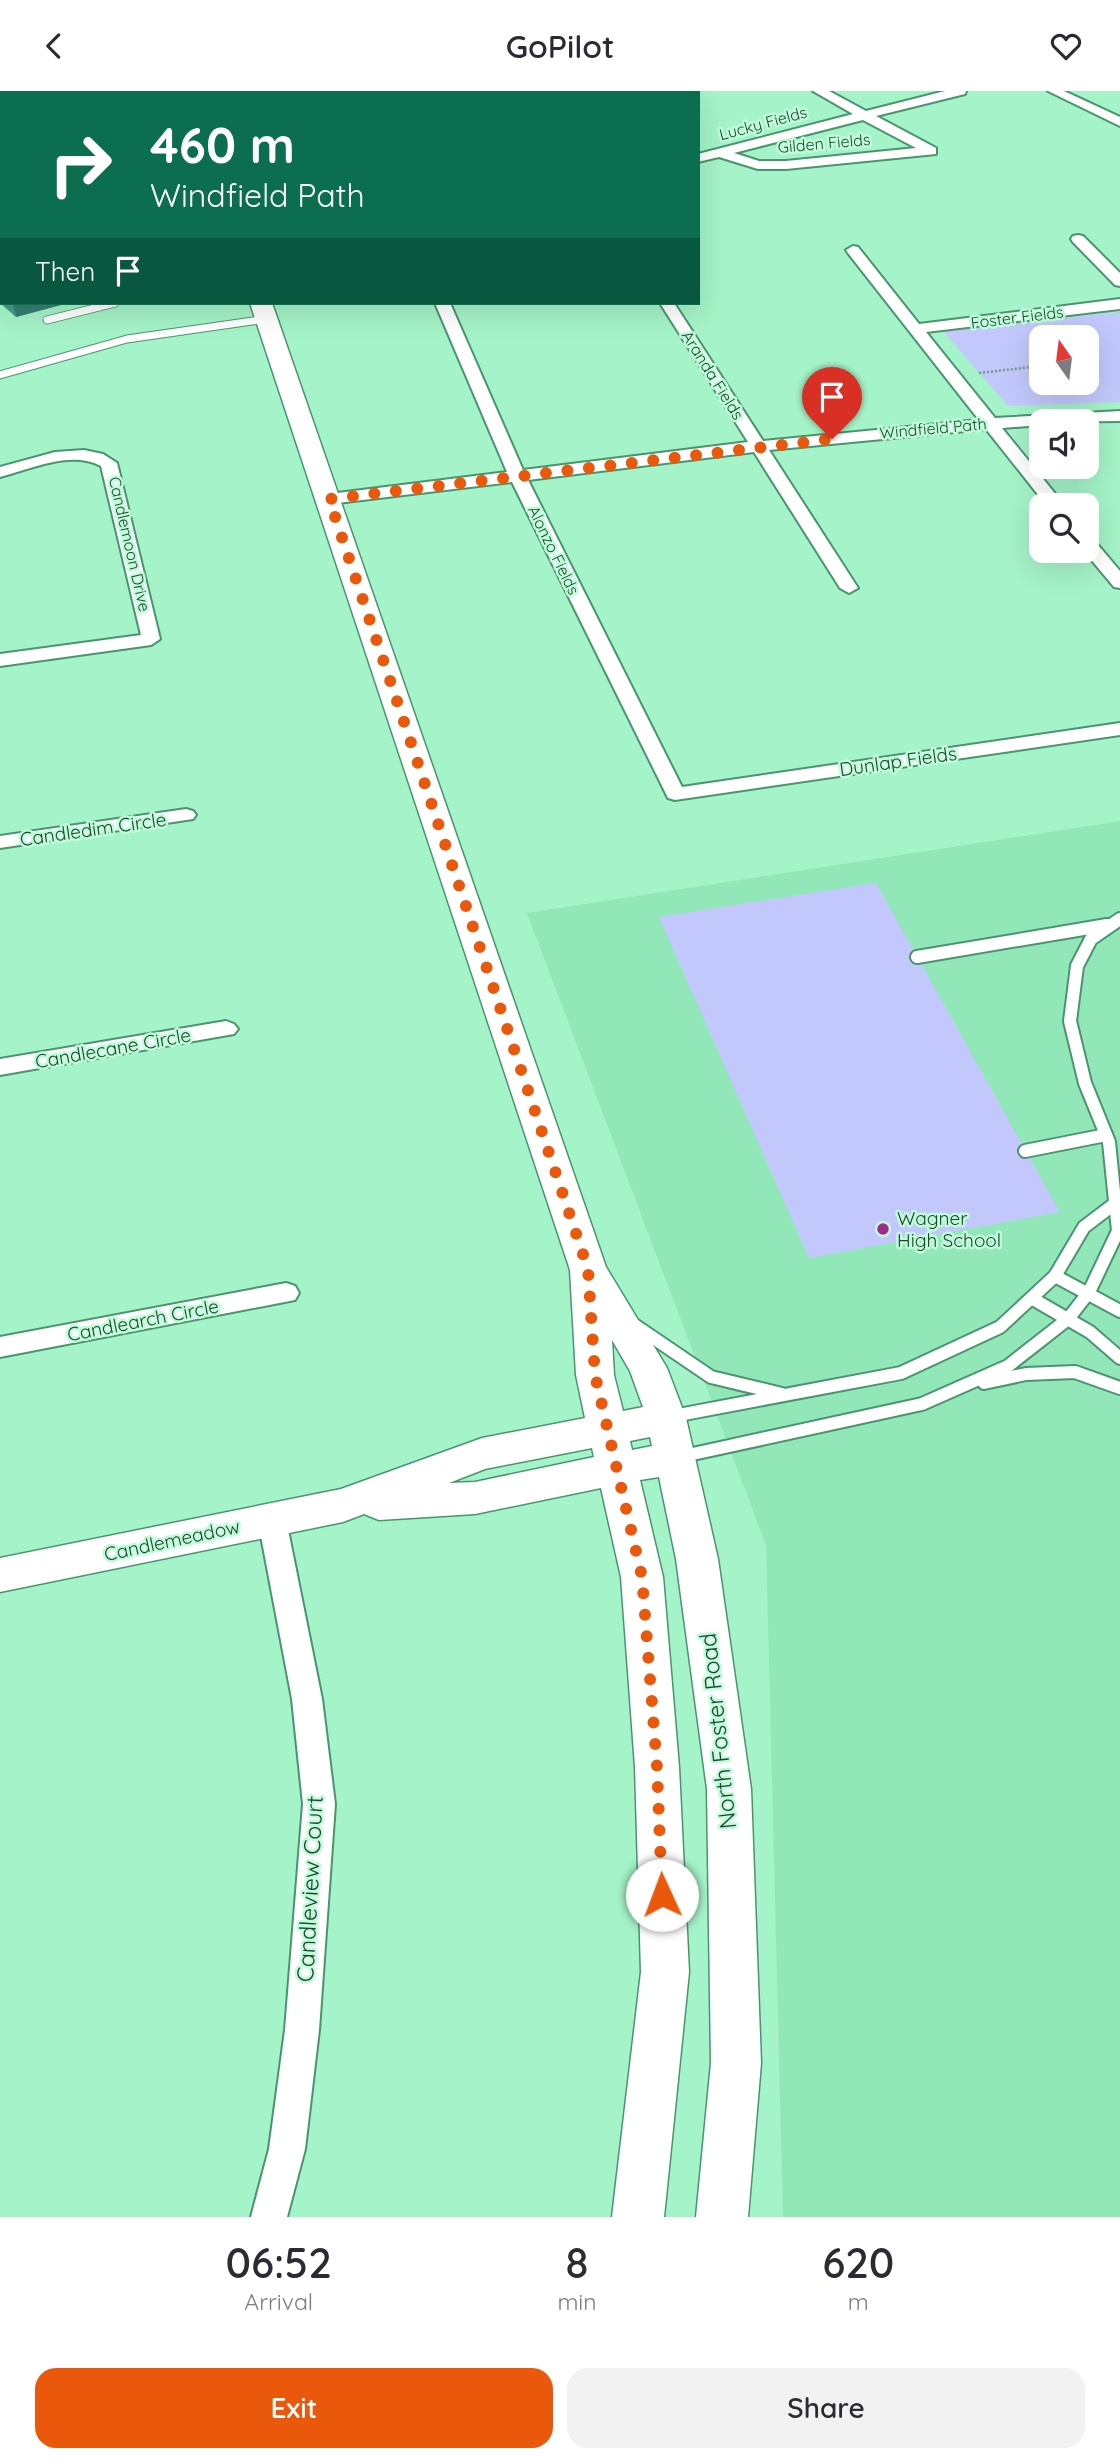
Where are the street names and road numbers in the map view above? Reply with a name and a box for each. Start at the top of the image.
street label: Lucky Fields [717,102,809,144]
street label: Gilden Fields [777,129,871,157]
street label: Foster Fields [970,301,1064,333]
street label: Aranda Fields [678,327,748,423]
street label: Windfield Path [879,413,987,443]
street label: Candlemoon Drive [105,475,155,613]
street label: Alonzo Fields [524,502,584,598]
street label: Dunlap Fields [838,741,958,781]
street label: Candledim Circle [18,807,168,851]
street label: Candlecane Circle [33,1022,193,1074]
street label: Candlearch Circle [65,1294,221,1346]
street label: Candlemeadow [102,1514,242,1566]
street label: North Foster Road [693,1632,742,1830]
street label: Candleview Court [290,1795,329,1983]

